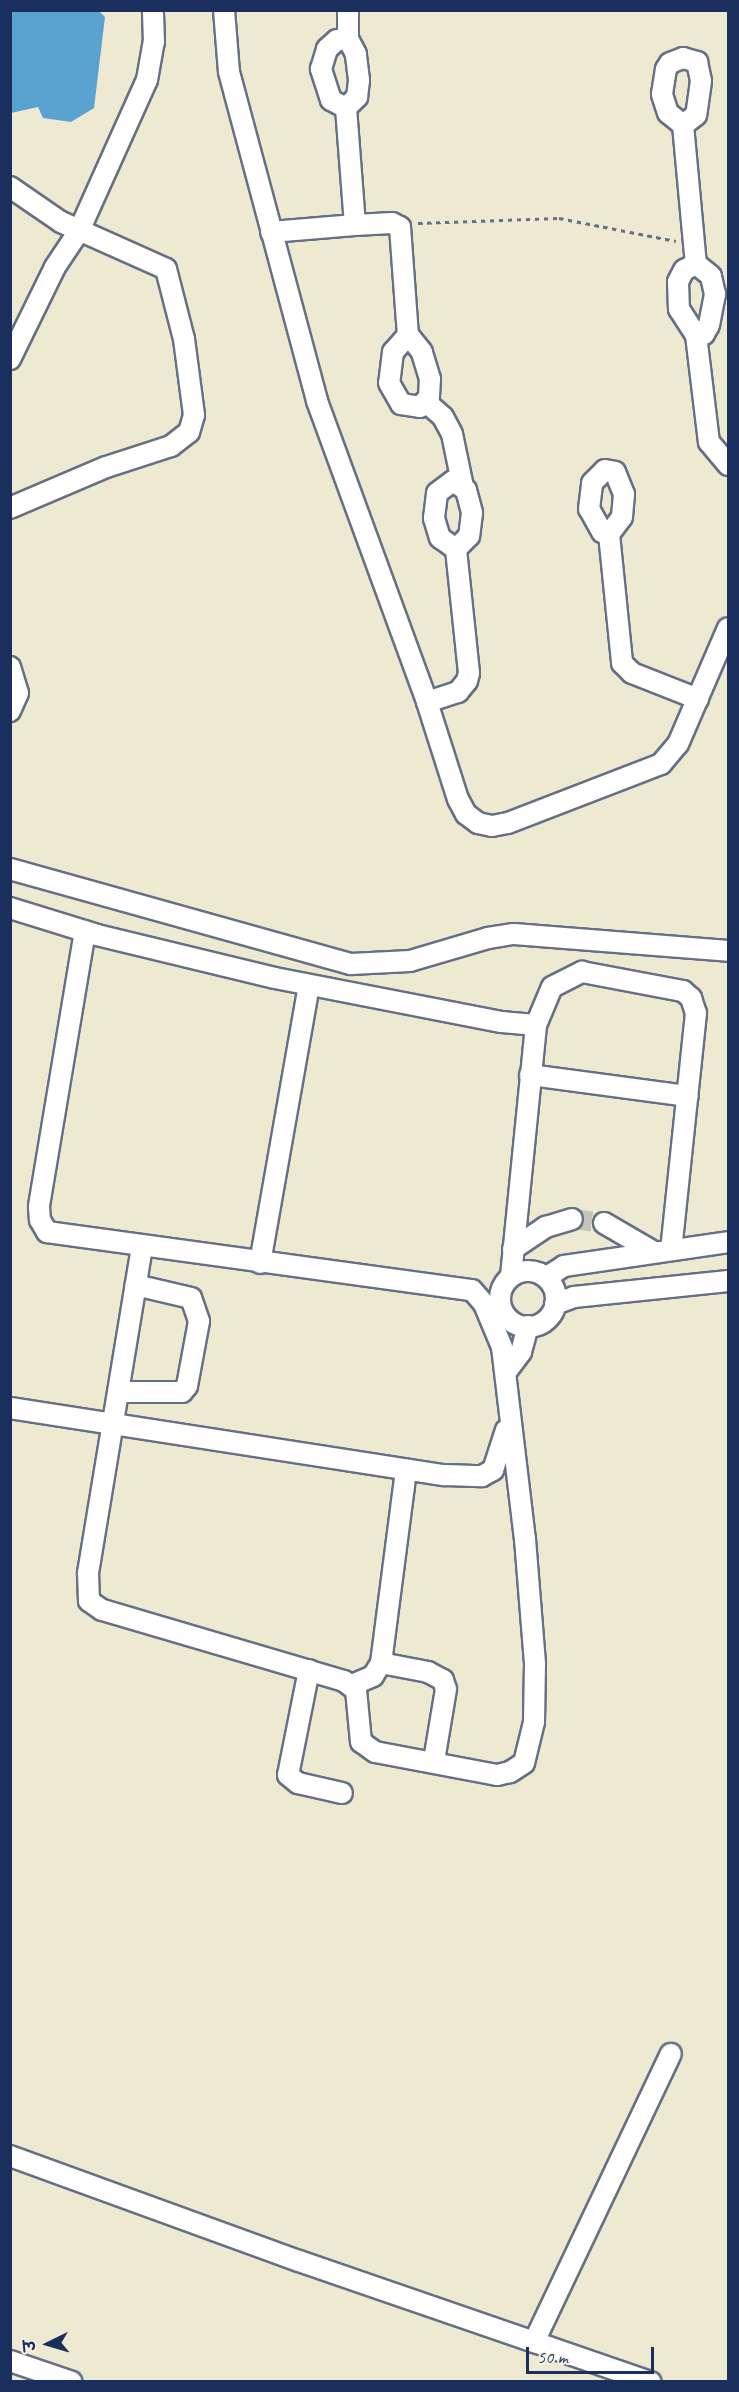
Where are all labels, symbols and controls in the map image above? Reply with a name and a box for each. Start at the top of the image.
north arrow [18,2314,78,2374]
scale bar [529,2335,656,2373]
text: उ [20,2339,40,2352]
text: 50 m [537,2346,568,2368]

